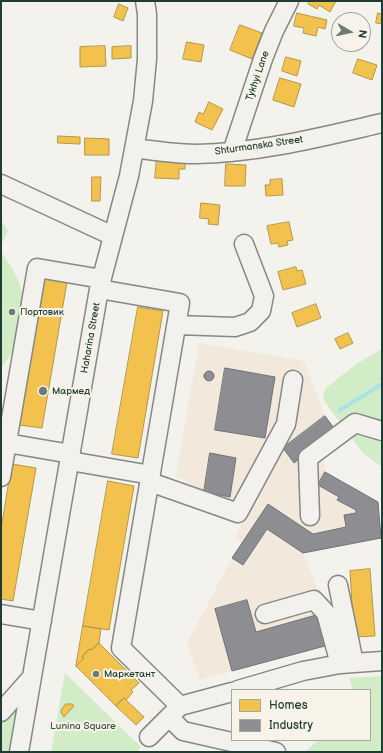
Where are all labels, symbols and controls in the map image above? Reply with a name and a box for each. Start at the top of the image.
north arrow [331,12,371,52]
text: N [355,29,369,39]
street label: Tykhyi Lane [244,49,272,103]
street label: Shturmanska Street [214,134,304,158]
street label: Haharina Street [79,302,103,374]
place label: Портовик [20,306,64,318]
marker: Портовик [7,307,17,317]
marker: Мармед [37,385,49,397]
place label: Мармед [52,385,90,397]
place label: Маркетант [104,668,155,680]
marker: Маркетант [91,669,101,679]
legend [231,689,371,741]
text: Homes [269,698,308,713]
text: Industry [269,718,313,733]
park label: Lunina Square [50,720,116,732]

